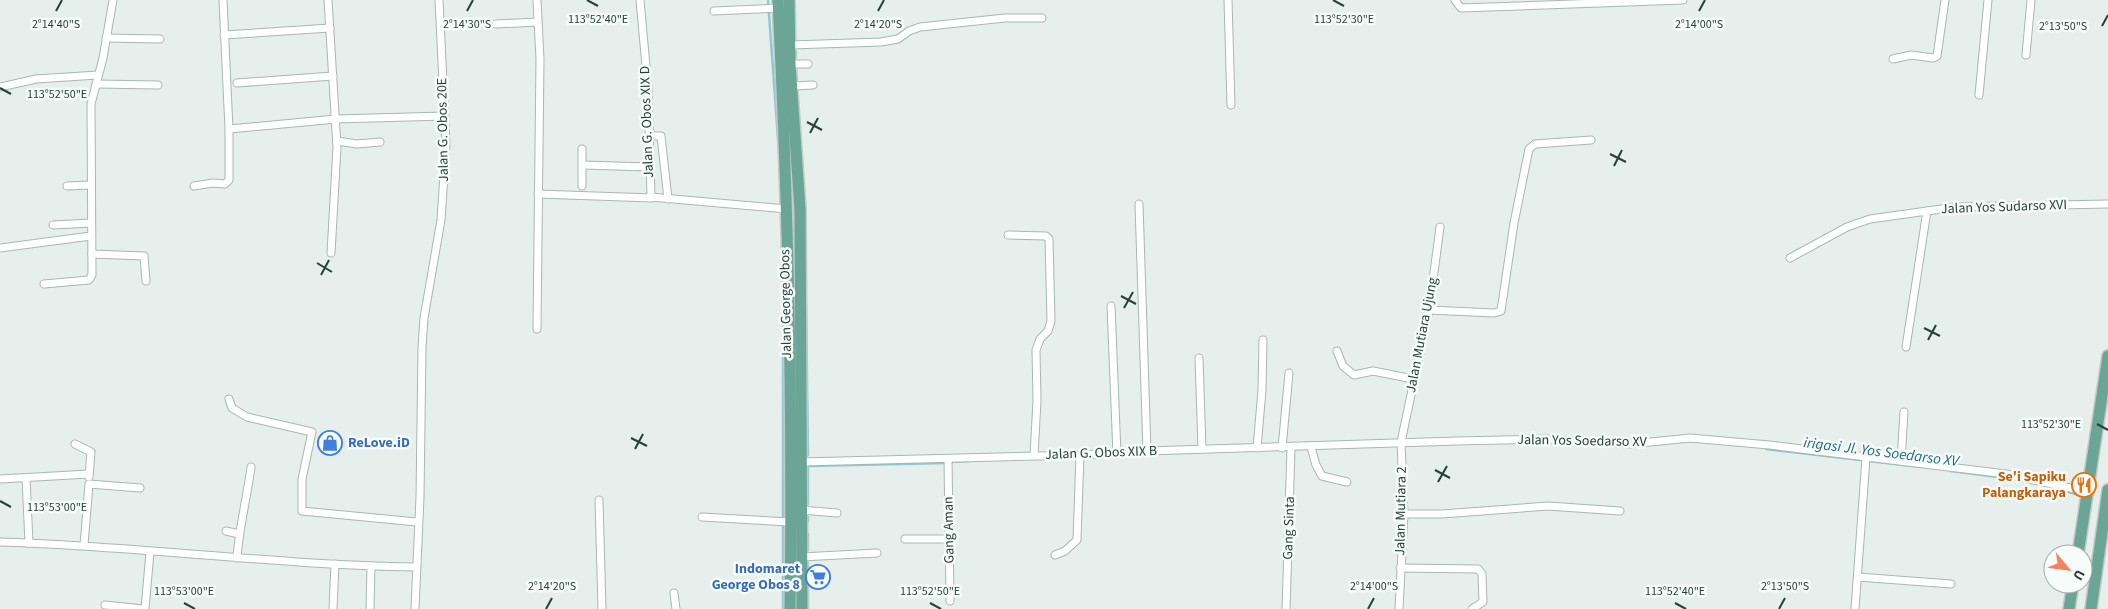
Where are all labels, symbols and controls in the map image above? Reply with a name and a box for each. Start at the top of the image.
text: 113°52'40"E [568,11,628,28]
text: 113°52'30"E [1314,11,1374,28]
text: 2°14'40"S [32,16,80,33]
text: 2°14'30"S [443,16,491,33]
text: 2°14'20"S [854,16,902,33]
text: 2°14'00"S [1675,16,1723,33]
text: 2°13'50"S [2039,18,2087,35]
street label: Jalan G. Obos XIX D [635,65,659,179]
street label: Jalan G. Obos 20E [432,78,454,182]
text: 113°52'50"E [27,86,87,103]
street label: Jalan Yos Sudarso XVI [1941,195,2067,219]
street label: Jalan George Obos [775,249,797,359]
street label: Jalan Mutiara Ujung [1401,276,1443,394]
text: 113°52'30"E [2021,416,2081,433]
shop icon: ReLove.iD [317,430,343,456]
street label: Jalan Yos Soedarso XV [1517,430,1648,452]
water label: irigasi Jl. Yos Soedarso XV [1802,432,1961,472]
place label: ReLove.iD [348,433,410,453]
street label: Jalan G. Obos XIX B [1045,441,1157,465]
street label: Jalan Mutiara 2 [1390,466,1412,556]
place label: Se'i Sapiku Palangkaraya [1982,467,2066,503]
restaurant icon: Se'i Sapiku Palangkaraya [2071,472,2097,498]
street label: Gang Aman [938,496,960,564]
street label: Gang Sinta [1278,496,1300,560]
text: 113°53'00"E [27,499,87,516]
north arrow [2043,544,2093,594]
place label: Indomaret George Obos 8 [712,559,801,595]
supermarket icon: Indomaret George Obos 8 [805,564,831,590]
text: U [2067,566,2089,584]
text: 2°14'20"S [528,578,576,595]
text: 2°14'00"S [1350,578,1398,595]
text: 2°13'50"S [1761,578,1809,595]
text: 113°53'00"E [154,583,214,600]
text: 113°52'50"E [900,583,960,600]
text: 113°52'40"E [1645,583,1705,600]

